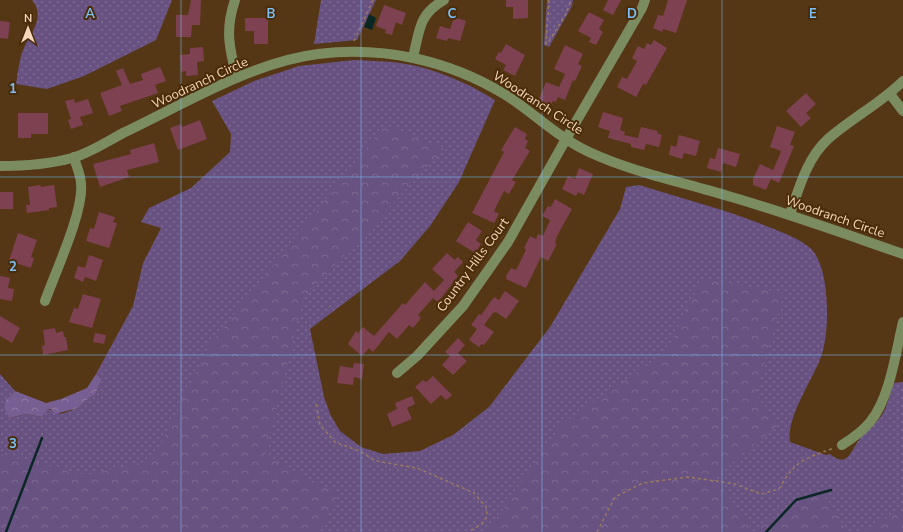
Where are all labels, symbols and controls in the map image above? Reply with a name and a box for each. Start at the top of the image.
text: A [85,5,95,23]
text: B [267,5,276,23]
text: C [448,5,457,23]
text: D [627,5,637,23]
text: E [809,5,817,23]
north arrow [8,8,48,48]
text: N [24,11,32,26]
street label: Woodranch Circle [149,53,251,113]
street label: Woodranch Circle [489,67,587,139]
text: 1 [9,80,17,98]
street label: Woodranch Circle [783,192,887,243]
street label: Country Hills Court [433,214,514,316]
text: 2 [9,258,17,276]
text: 3 [9,435,17,453]

